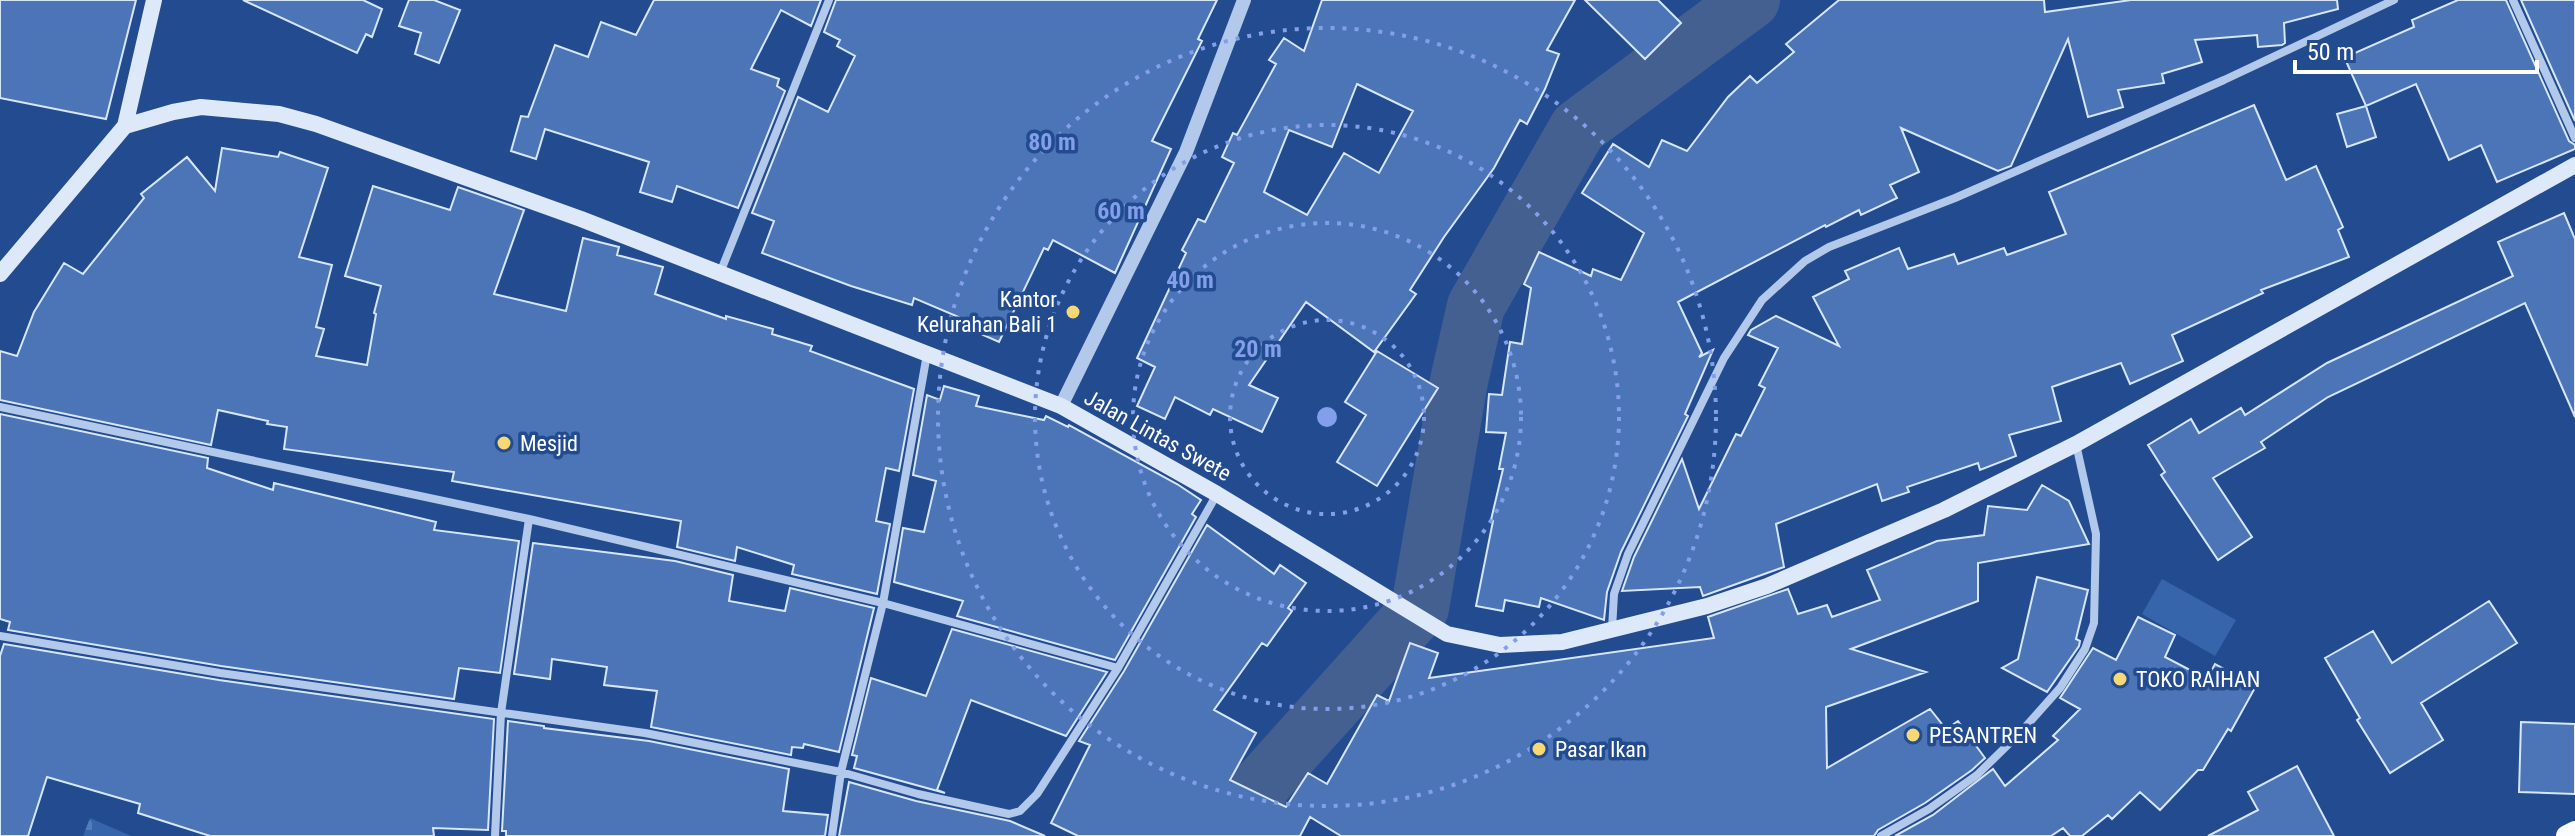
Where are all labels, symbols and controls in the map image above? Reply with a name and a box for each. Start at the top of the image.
scale bar [2295,24,2537,74]
text: 50 m [2307,38,2354,66]
text: 80 m [1028,128,1076,156]
text: 60 m [1097,197,1145,225]
text: 40 m [1166,266,1214,294]
place label: Kantor Kelurahan Bali 1 [917,287,1057,337]
marker: Kantor Kelurahan Bali 1 [1064,303,1082,321]
text: 20 m [1234,335,1282,363]
street label: Jalan Lintas Swete [1080,385,1235,486]
centre of rings [1313,403,1341,431]
place label: Mesjid [520,431,578,456]
marker: Mesjid [495,434,513,452]
place label: TOKO RAIHAN [2136,667,2260,692]
marker: TOKO RAIHAN [2111,670,2129,688]
place label: PESANTREN [1929,723,2037,748]
marker: PESANTREN [1904,726,1922,744]
place label: Pasar Ikan [1555,737,1647,762]
marker: Pasar Ikan [1530,740,1548,758]

